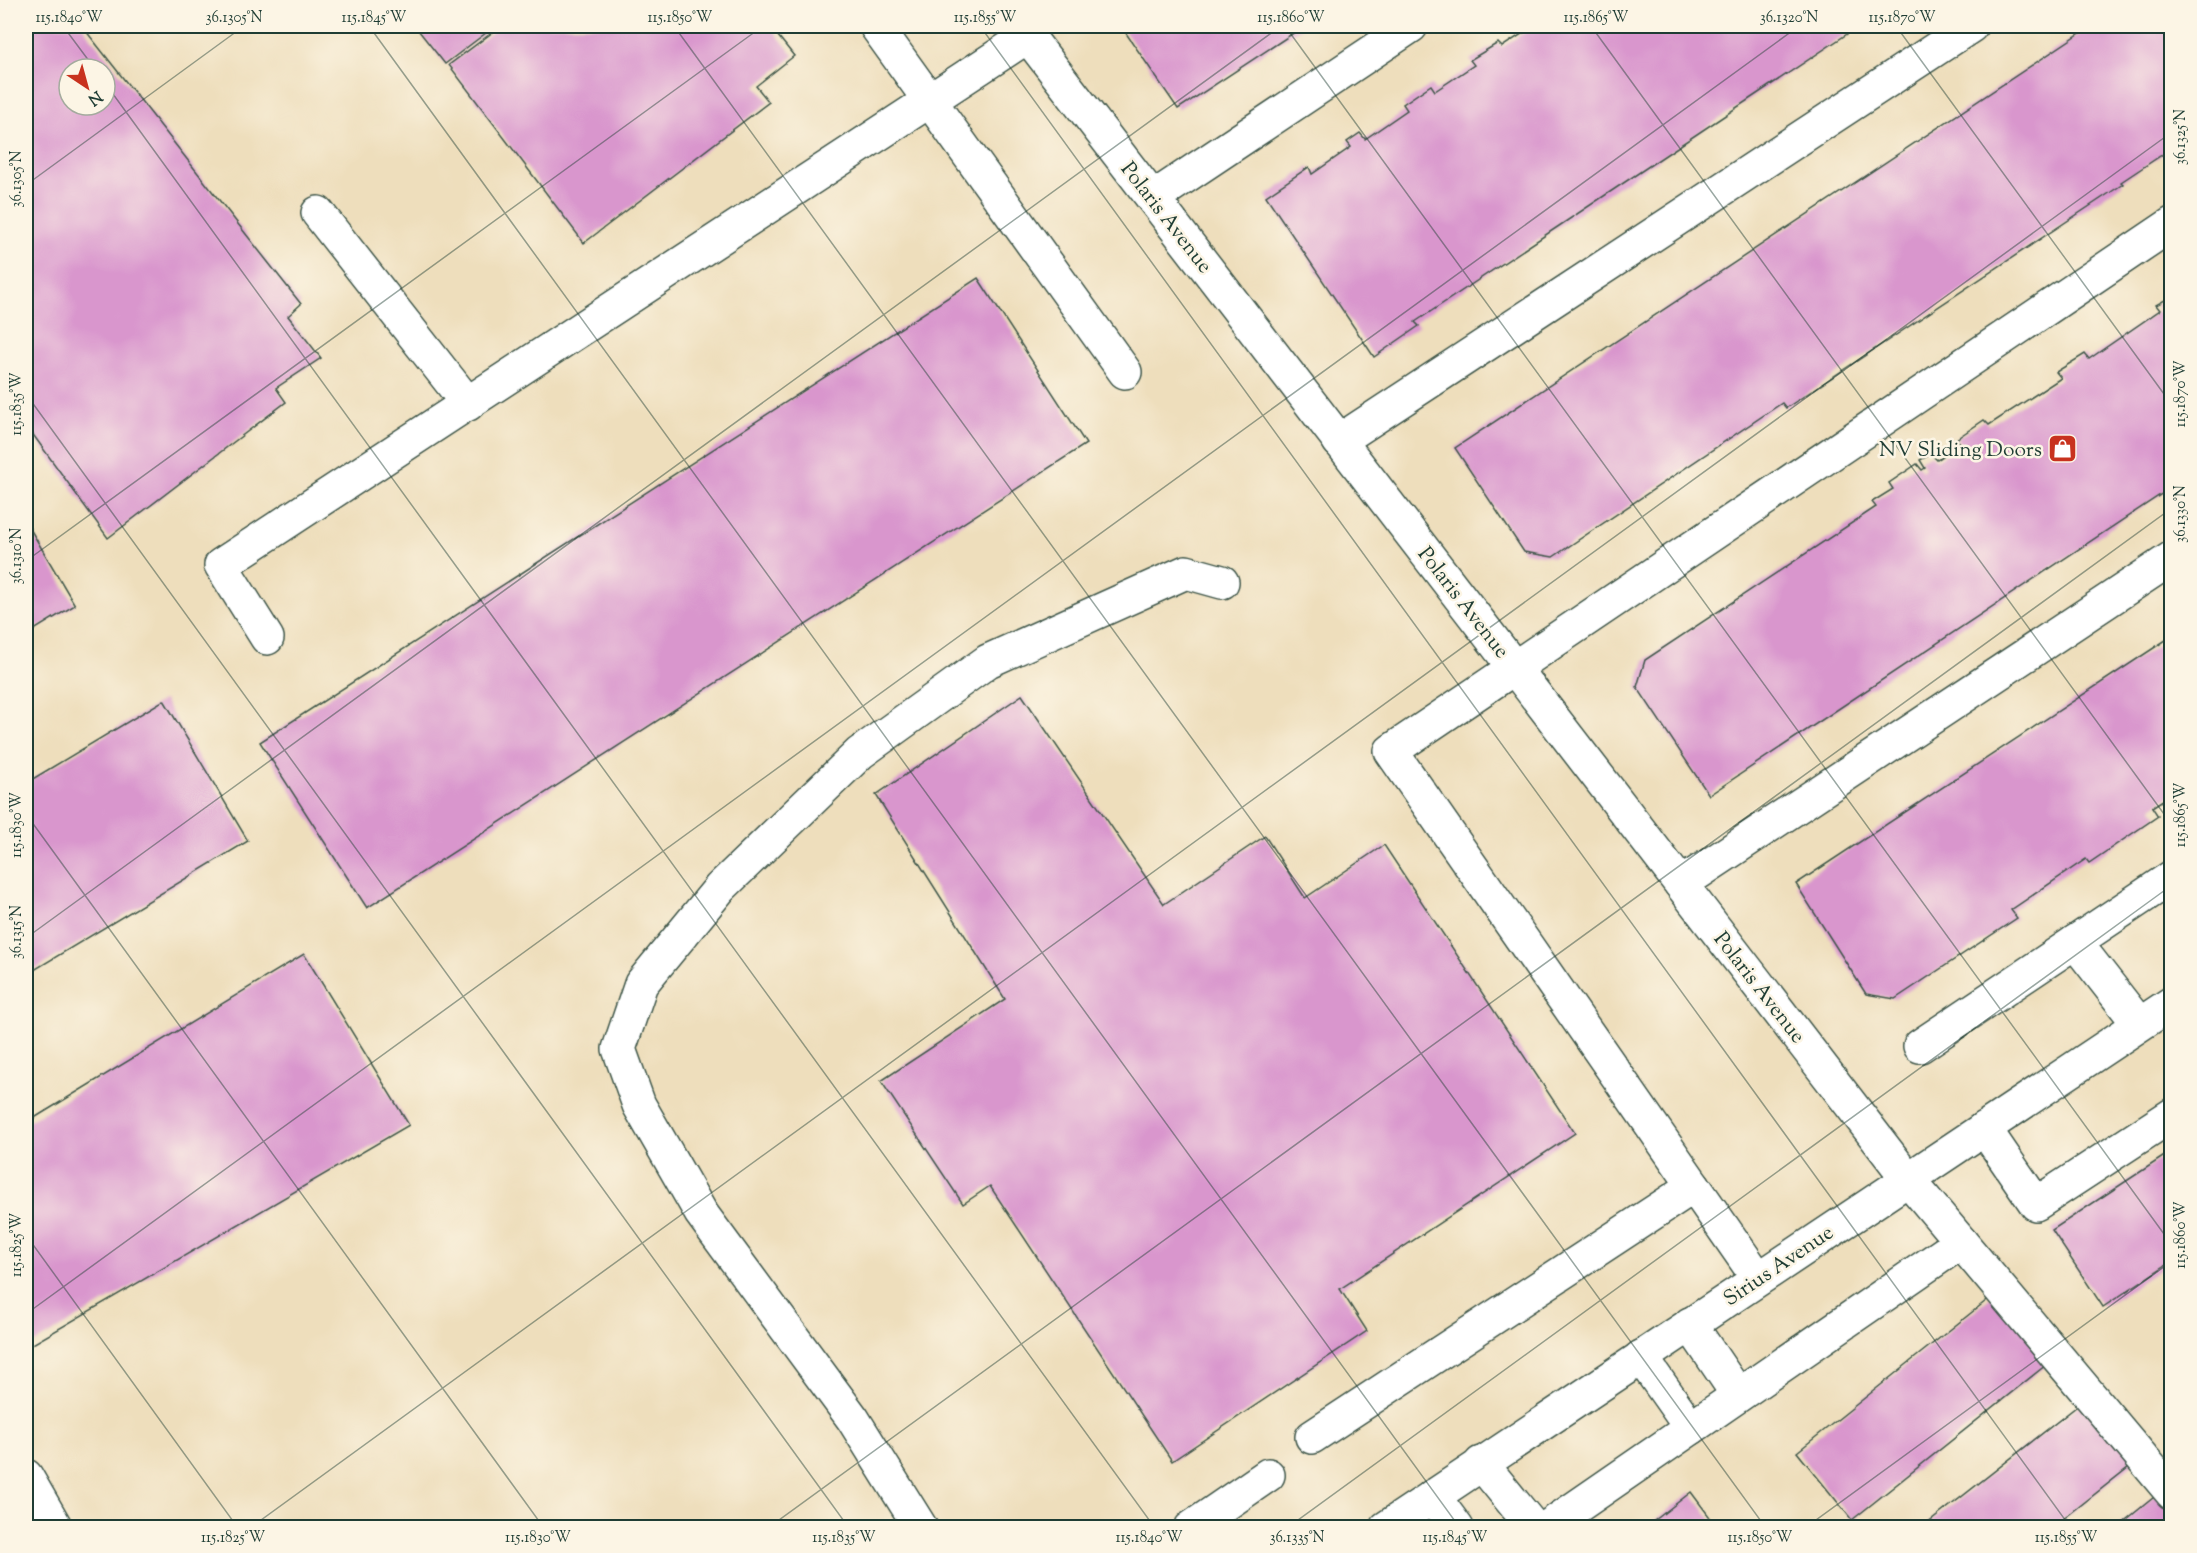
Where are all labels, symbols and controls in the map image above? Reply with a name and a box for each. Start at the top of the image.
text: 115.1840°W [35,8,103,29]
text: 36.1305°N [206,8,262,29]
text: 115.1845°W [342,8,407,29]
text: 115.1850°W [647,8,713,29]
text: 115.1855°W [954,8,1017,29]
text: 115.1860°W [1257,8,1325,29]
text: 115.1865°W [1564,8,1629,29]
text: 36.1320°N [1760,8,1818,29]
text: 115.1870°W [1868,8,1936,29]
north arrow [57,57,117,117]
text: N [82,84,106,110]
text: 36.1325°N [2171,109,2192,165]
text: 36.1305°N [7,151,28,207]
street label: Polaris Avenue [1112,156,1219,280]
text: 115.1870°W [2171,360,2192,428]
text: 115.1835°W [7,372,28,436]
shop icon: NV Sliding Doors [2047,433,2079,465]
place label: NV Sliding Doors [1879,436,2042,466]
text: 36.1330°N [2171,485,2192,543]
text: 36.1310°N [7,528,28,584]
street label: Polaris Avenue [1409,541,1516,665]
text: 115.1865°W [2171,782,2192,847]
text: 115.1830°W [7,792,28,858]
text: 36.1315°N [7,905,28,959]
street label: Polaris Avenue [1705,926,1812,1050]
text: 115.1860°W [2171,1201,2192,1269]
text: 115.1825°W [7,1213,28,1277]
street label: Sirius Avenue [1718,1219,1840,1315]
text: 115.1825°W [201,1528,265,1549]
text: 115.1830°W [505,1528,571,1549]
text: 115.1835°W [812,1528,876,1549]
text: 115.1840°W [1115,1528,1183,1549]
text: 36.1335°N [1269,1528,1325,1549]
text: 115.1845°W [1423,1528,1488,1549]
text: 115.1850°W [1727,1528,1793,1549]
text: 115.1855°W [2035,1528,2098,1549]

